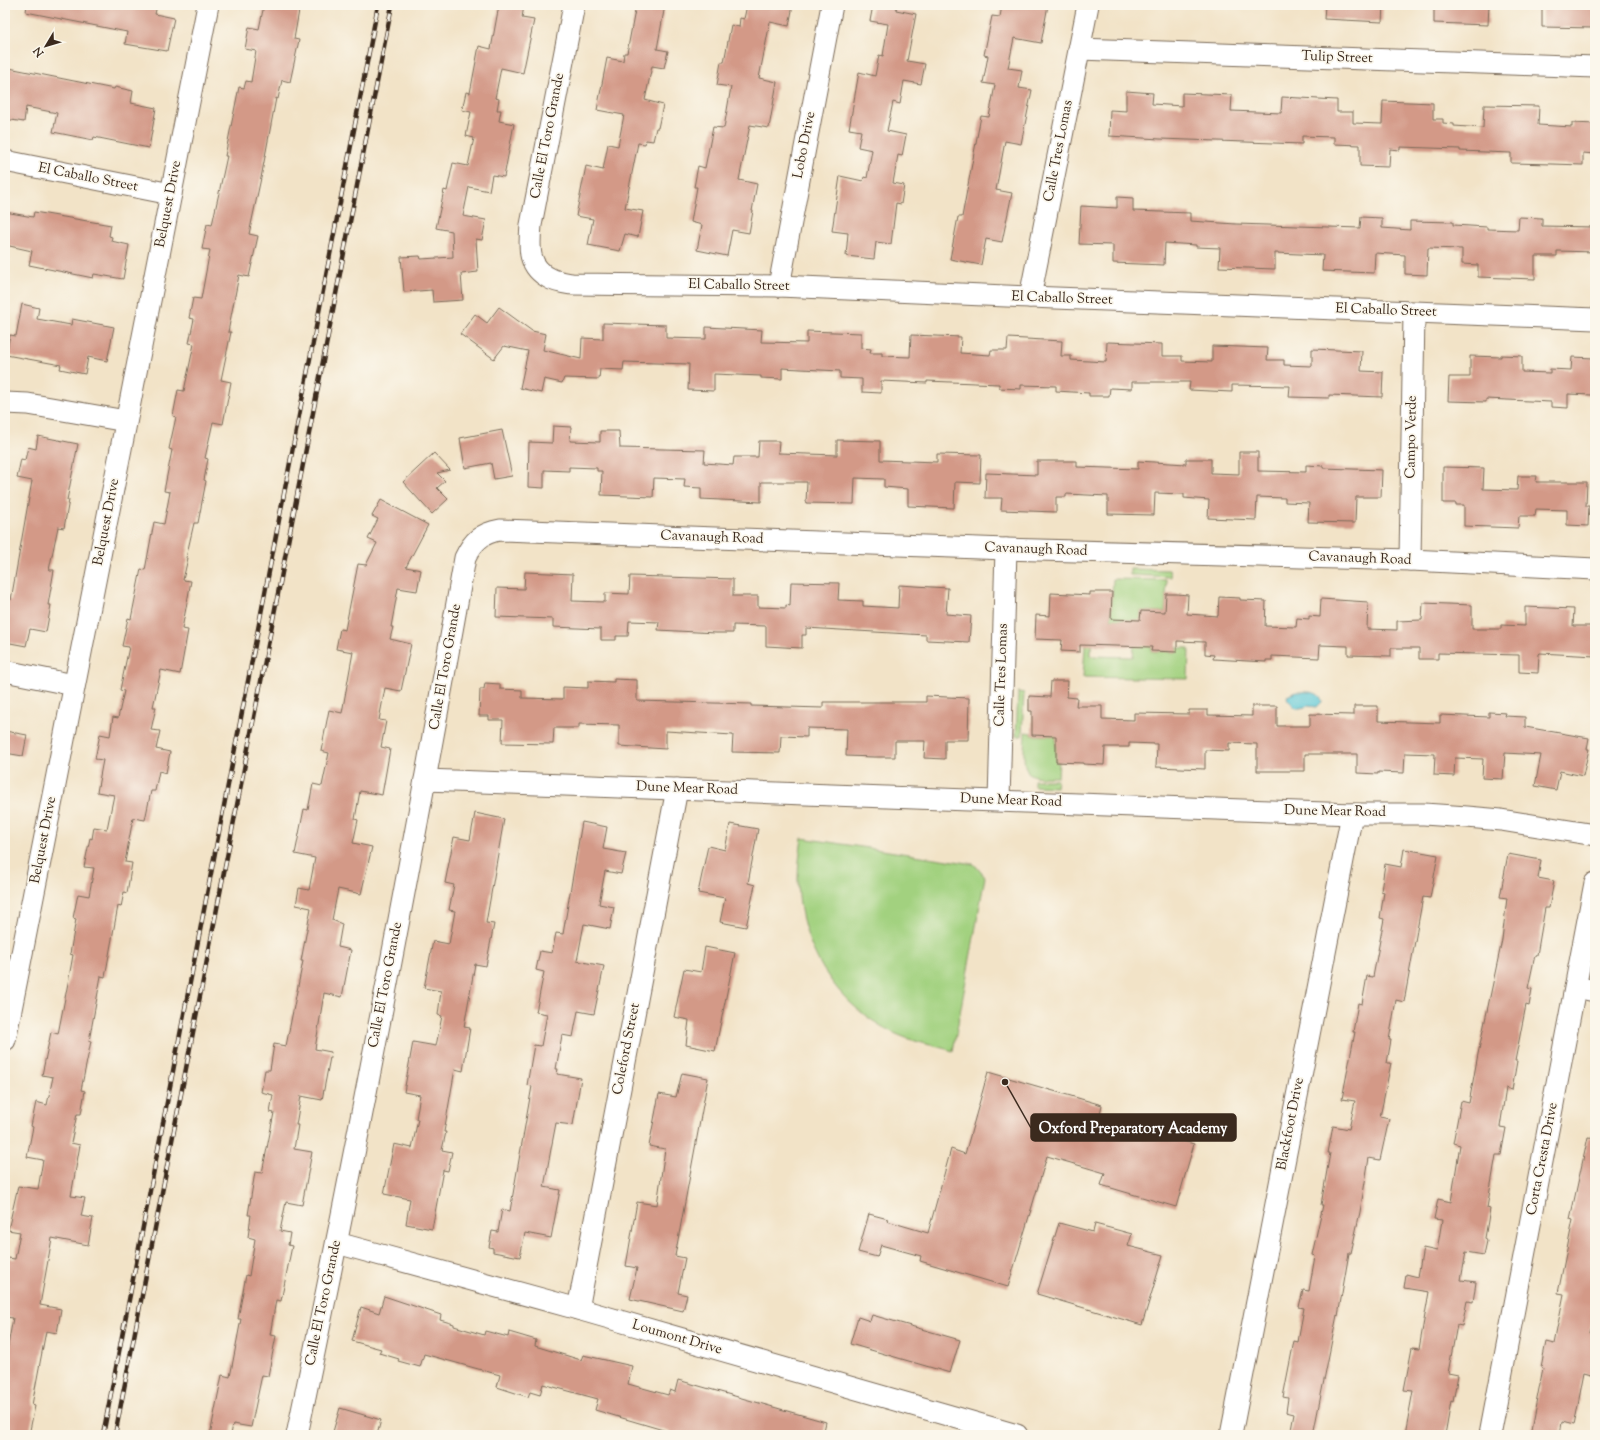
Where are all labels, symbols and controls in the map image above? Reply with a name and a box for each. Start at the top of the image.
north arrow [26,26,66,66]
text: N [30,43,49,61]
street label: Tulip Street [1301,47,1373,69]
street label: Calle El Toro Grande [526,71,570,201]
street label: Calle Tres Lomas [1039,98,1079,204]
street label: Lobo Drive [789,110,821,180]
street label: El Caballo Street [36,159,140,198]
street label: Belquest Drive [151,159,187,249]
street label: El Caballo Street [688,275,790,297]
street label: El Caballo Street [1011,287,1113,311]
street label: El Caballo Street [1335,299,1437,323]
street label: Campo Verde [1401,395,1423,479]
street label: Belquest Drive [89,477,125,567]
street label: Cavanaugh Road [660,526,764,550]
street label: Cavanaugh Road [984,538,1088,562]
street label: Cavanaugh Road [1308,547,1412,571]
street label: Calle El Toro Grande [425,602,467,732]
street label: Calle Tres Lomas [990,623,1014,727]
street label: Dune Mear Road [636,777,738,801]
street label: Dune Mear Road [960,789,1062,813]
street label: Belquest Drive [26,795,62,885]
street label: Dune Mear Road [1284,801,1386,823]
street label: Calle El Toro Grande [364,920,408,1050]
street label: Coleford Street [608,1001,646,1097]
street label: Blackfoot Drive [1272,1076,1310,1172]
street label: Corta Cresta Drive [1522,1101,1564,1217]
callout: Oxford Preparatory Academy [1031,1114,1236,1141]
text: Oxford Preparatory Academy [1039,1119,1228,1140]
street label: Calle El Toro Grande [301,1238,347,1368]
street label: Loumont Drive [630,1316,724,1360]

